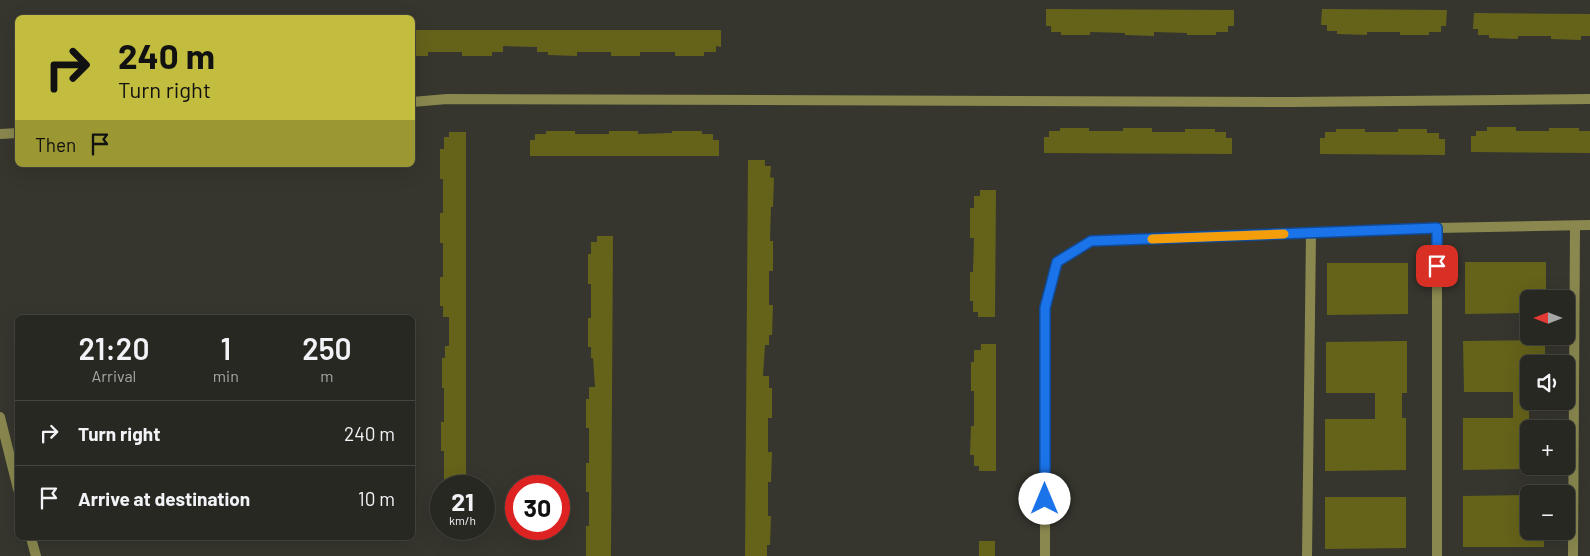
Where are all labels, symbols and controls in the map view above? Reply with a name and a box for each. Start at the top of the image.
text: 240 m [118,34,215,76]
icon: right [35,35,100,100]
text: Turn right [118,76,211,102]
icon: arrive [86,130,114,158]
text: Then [35,133,76,156]
pin [1416,245,1458,287]
icon: arrive [1423,252,1451,280]
north arrow [1520,290,1575,345]
map controls [1520,290,1575,540]
text: 21:20 [78,330,149,366]
text: 1 [221,330,231,366]
text: 250 [302,330,352,366]
button: sound [1520,355,1575,410]
text: Arrival [92,366,136,385]
text: min [213,366,239,385]
text: m [320,366,334,385]
icon: right [35,419,63,447]
button: + [1520,420,1575,475]
text: Turn right [78,422,160,445]
text: 240 m [344,422,395,445]
position arrow [1018,472,1070,524]
speed limit sign: 30 [505,475,570,540]
icon: arrive [35,484,63,512]
button: − [1520,485,1575,540]
text: 21 [451,486,474,516]
text: Arrive at destination [78,487,250,510]
text: 10 m [358,487,395,510]
text: km/h [449,513,476,527]

